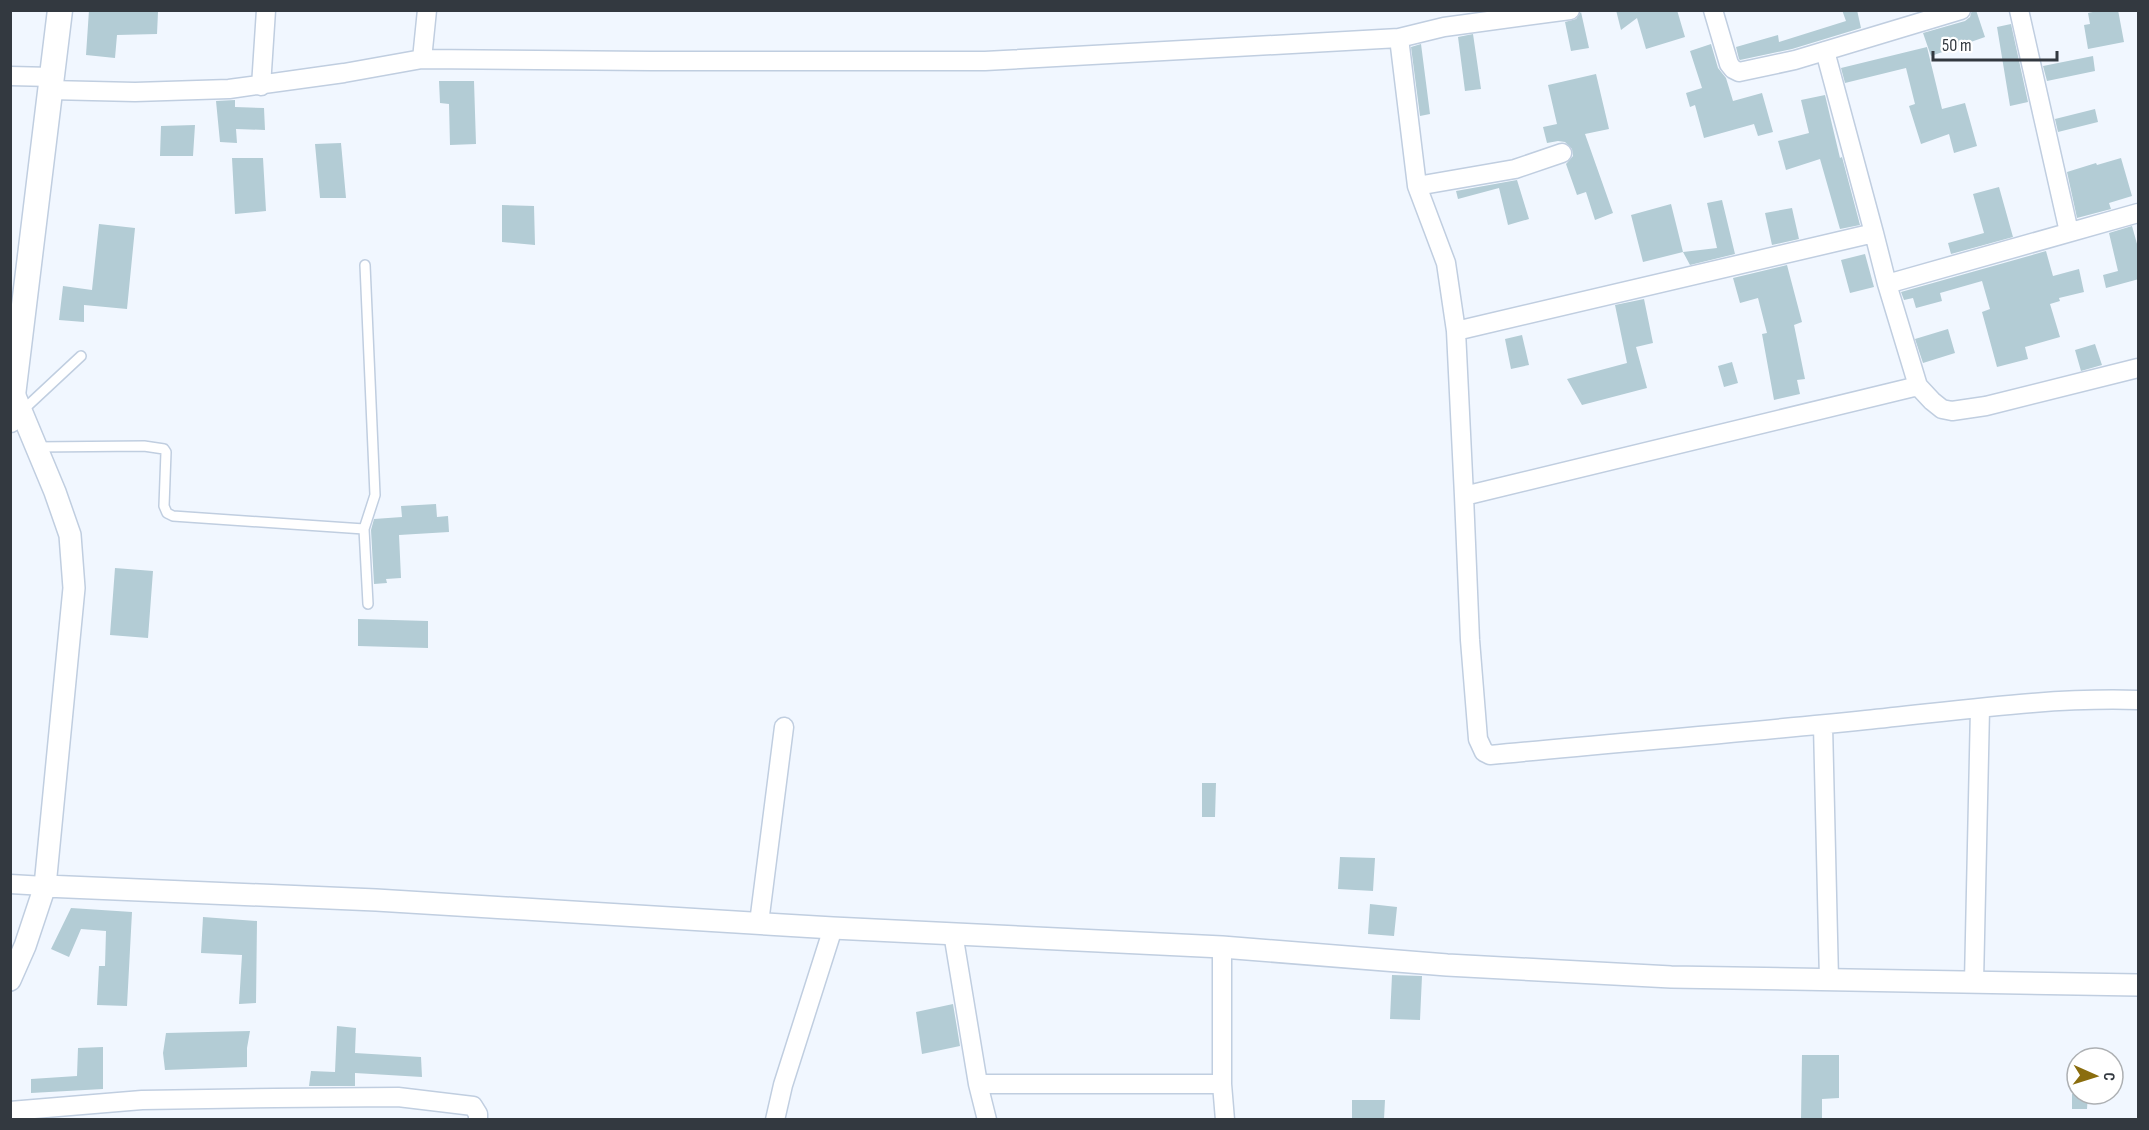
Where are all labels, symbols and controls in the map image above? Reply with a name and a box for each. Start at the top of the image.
scale bar [1933,24,2058,62]
text: 50 m [1942,35,1972,56]
north arrow [2065,1046,2125,1106]
text: С [2099,1072,2118,1081]

